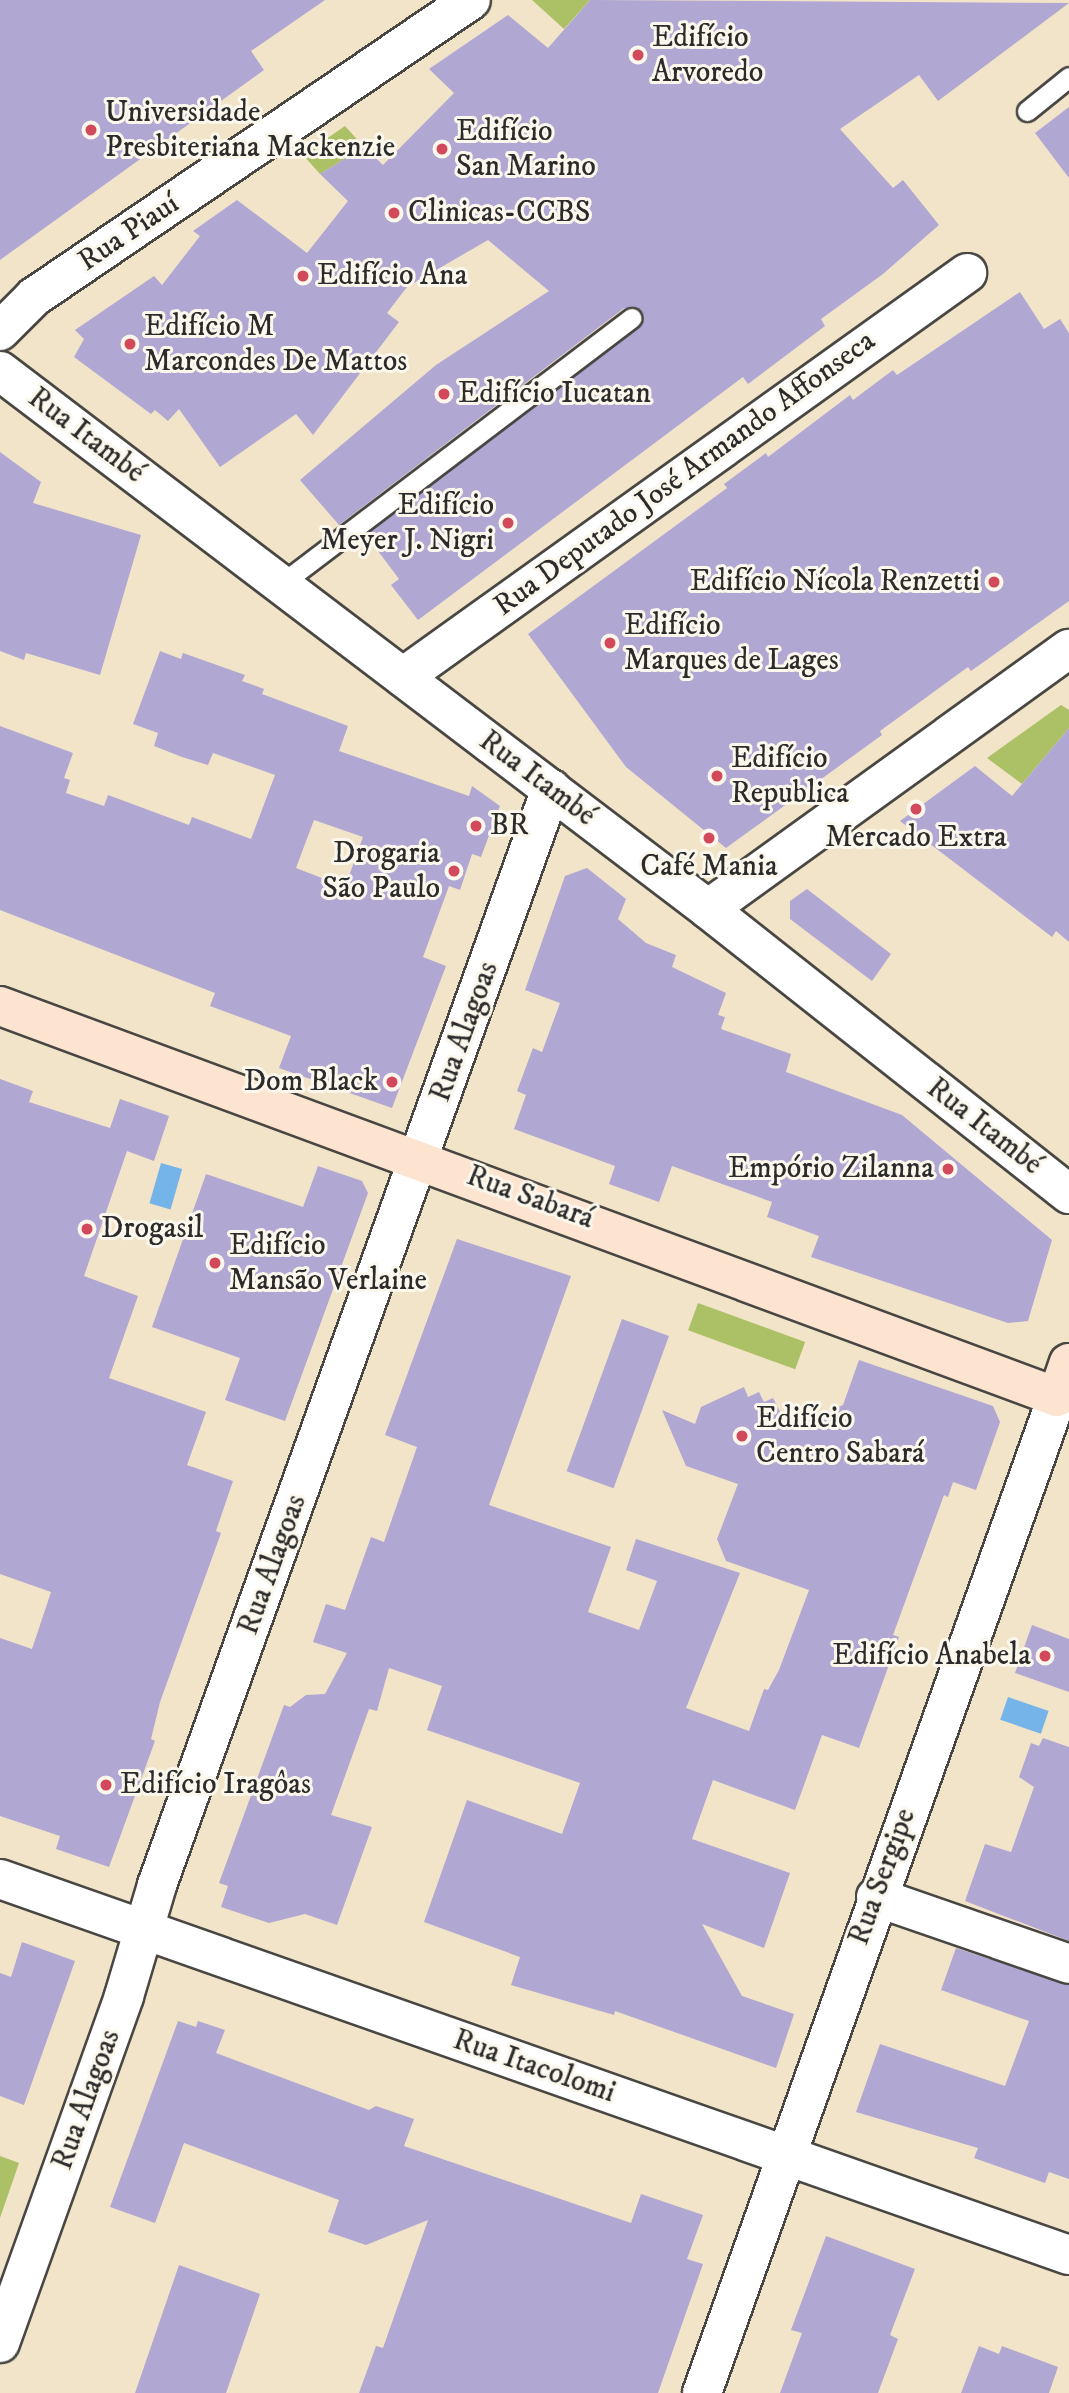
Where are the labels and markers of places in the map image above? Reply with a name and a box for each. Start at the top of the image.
place label: Edifício Arvoredo [652,20,763,90]
marker: Edifício Arvoredo [630,47,646,63]
place label: Universidade Presbiteriana Mackenzie [105,95,395,166]
place label: Edifício San Marino [456,114,596,184]
marker: Universidade Presbiteriana Mackenzie [83,122,99,138]
marker: Edifício San Marino [434,141,450,157]
place label: Clinicas-CCBS [408,195,591,231]
marker: Clinicas-CCBS [386,205,402,221]
place label: Edifício Ana [317,258,467,294]
marker: Edifício Ana [295,268,311,284]
place label: Edifício M Marcondes De Mattos [144,309,407,380]
marker: Edifício M Marcondes De Mattos [122,336,138,352]
place label: Edifício Iucatan [458,376,651,412]
marker: Edifício Iucatan [436,386,452,402]
place label: Edifício Meyer J. Nigri [320,488,494,558]
marker: Edifício Meyer J. Nigri [500,515,516,531]
place label: Edifício Nícola Renzetti [690,564,980,600]
marker: Edifício Nícola Renzetti [986,574,1002,590]
place label: Edifício Marques de Lages [624,608,839,678]
marker: Edifício Marques de Lages [602,635,618,651]
place label: Edifício Republica [731,741,849,812]
marker: Edifício Republica [709,768,725,784]
marker: Mercado Extra [908,801,924,817]
place label: BR [490,808,529,844]
marker: BR [468,818,484,834]
place label: Mercado Extra [825,820,1007,856]
marker: Café Mania [701,830,717,846]
place label: Drogaria São Paulo [322,836,440,906]
place label: Café Mania [640,849,778,885]
marker: Drogaria São Paulo [446,863,462,879]
place label: Dom Black [244,1064,378,1100]
marker: Dom Black [384,1074,400,1090]
place label: Empório Zilanna [728,1151,934,1187]
marker: Empório Zilanna [940,1161,956,1177]
place label: Drogasil [101,1211,203,1247]
marker: Drogasil [79,1221,95,1237]
place label: Edifício Mansão Verlaine [229,1228,427,1298]
marker: Edifício Mansão Verlaine [207,1255,223,1271]
place label: Edifício Centro Sabará [756,1401,925,1472]
marker: Edifício Centro Sabará [734,1428,750,1444]
place label: Edifício Anabela [832,1638,1031,1674]
marker: Edifício Anabela [1037,1648,1053,1664]
place label: Edifício Iragôas [120,1767,311,1803]
marker: Edifício Iragôas [98,1777,114,1793]

